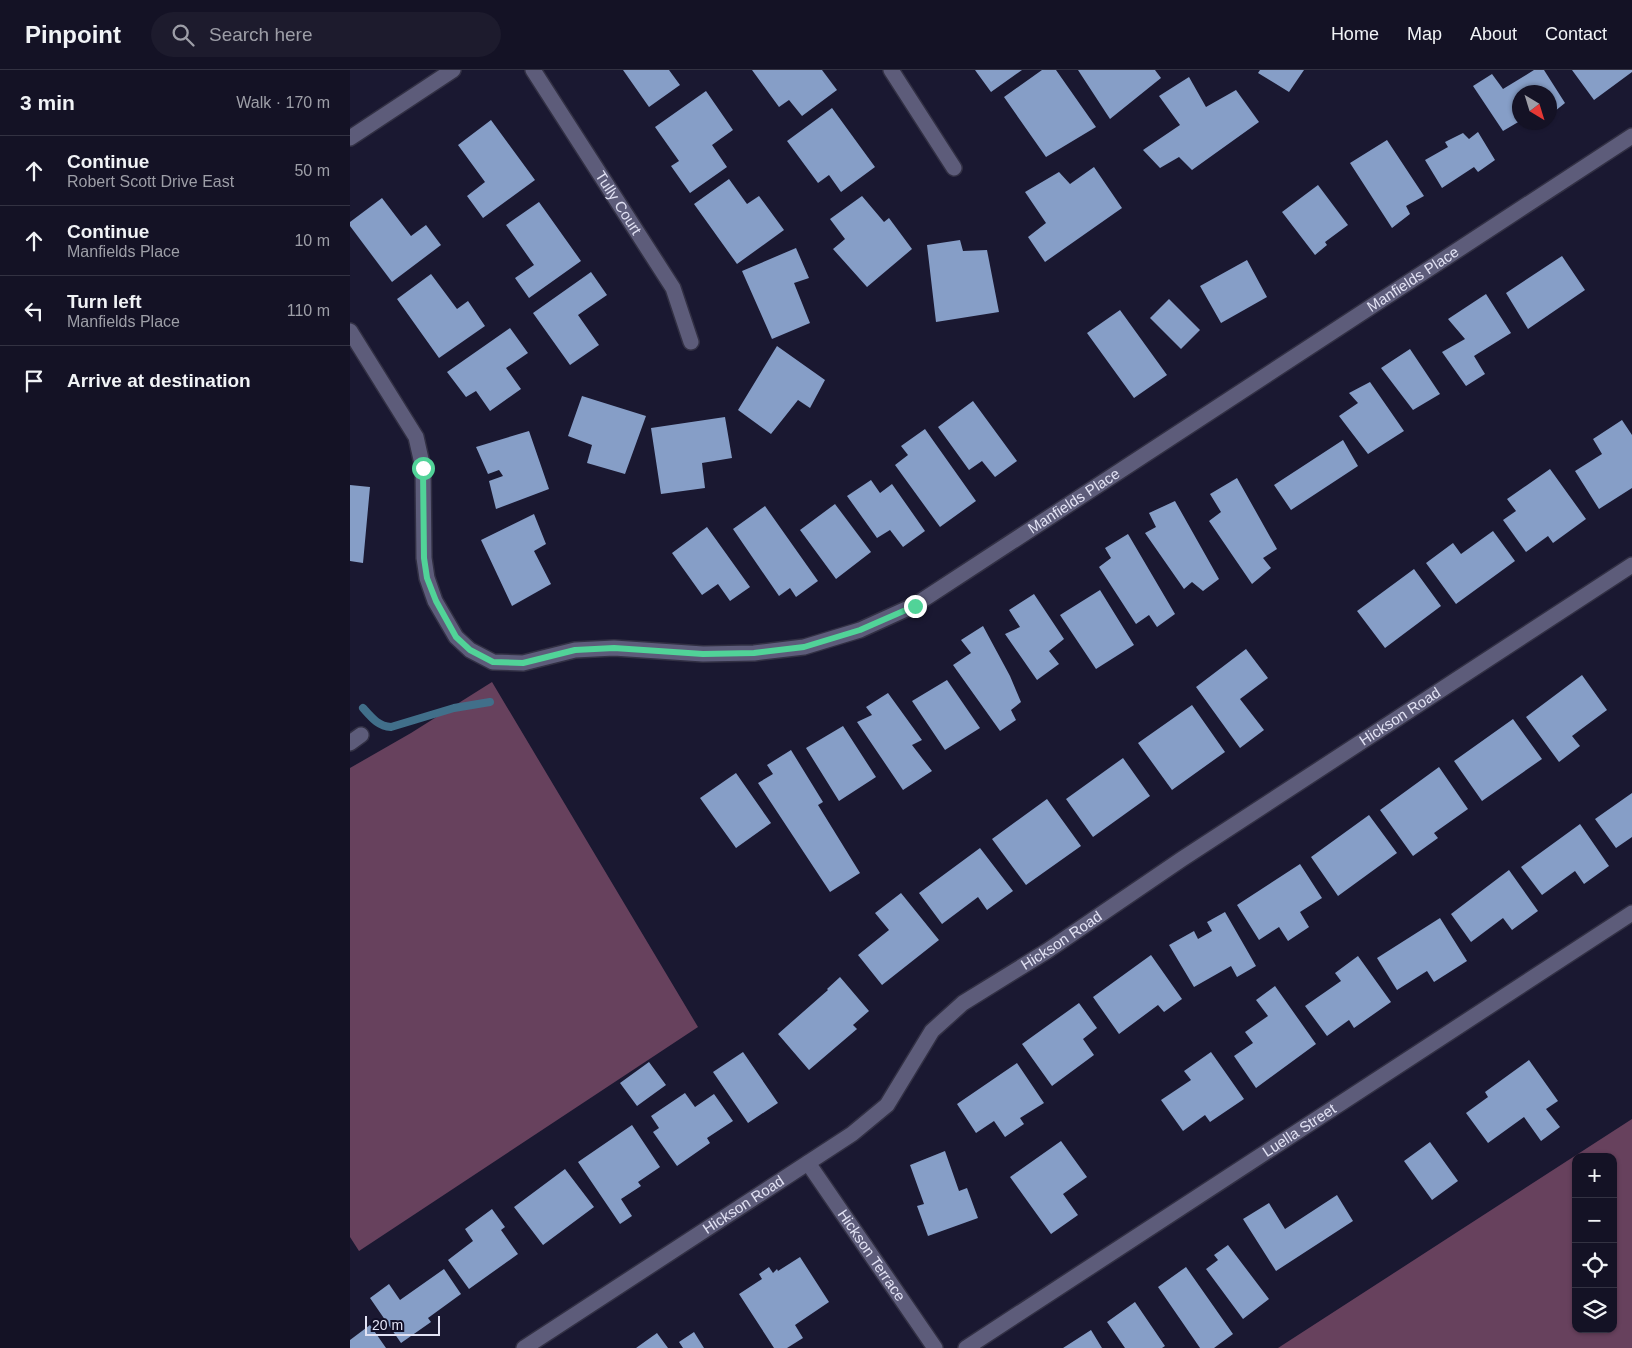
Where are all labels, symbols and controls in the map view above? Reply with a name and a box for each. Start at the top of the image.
search box [151,12,501,57]
text: Pinpoint [25,21,121,48]
icon: search [169,21,197,49]
text: Search here [209,24,313,45]
text: Home [1331,24,1379,44]
text: Map [1407,24,1442,44]
text: About [1470,24,1517,44]
text: Contact [1545,24,1607,44]
north arrow [1512,85,1557,130]
text: 3 min [20,91,75,114]
text: Walk · 170 m [236,94,330,111]
text: Continue [67,151,149,172]
icon: ahead [20,157,48,185]
text: 50 m [294,162,330,179]
street label: Tully Court [592,168,646,238]
text: Robert Scott Drive East [67,173,234,190]
text: Continue [67,221,149,242]
icon: ahead [20,227,48,255]
text: 10 m [294,232,330,249]
text: Manfields Place [67,243,180,260]
street label: Manfields Place [1364,243,1462,315]
text: Turn left [67,291,142,312]
icon: left [20,297,48,325]
text: 110 m [287,302,330,319]
text: Manfields Place [67,313,180,330]
icon: arrive [20,367,48,395]
text: Arrive at destination [67,370,251,391]
route start [412,457,435,480]
street label: Manfields Place [1025,465,1123,537]
route end [904,595,927,618]
street label: Hickson Road [1356,684,1443,749]
street label: Hickson Road [1018,907,1105,973]
street label: Luella Street [1259,1099,1340,1160]
map controls [1572,1153,1617,1333]
button: + [1572,1153,1617,1198]
street label: Hickson Road [699,1172,787,1237]
button: − [1572,1198,1617,1243]
street label: Hickson Terrace [834,1206,909,1304]
button: locate [1572,1243,1617,1288]
button: layers [1572,1288,1617,1333]
scale bar [365,1313,440,1336]
text: 20 m [372,1317,403,1333]

